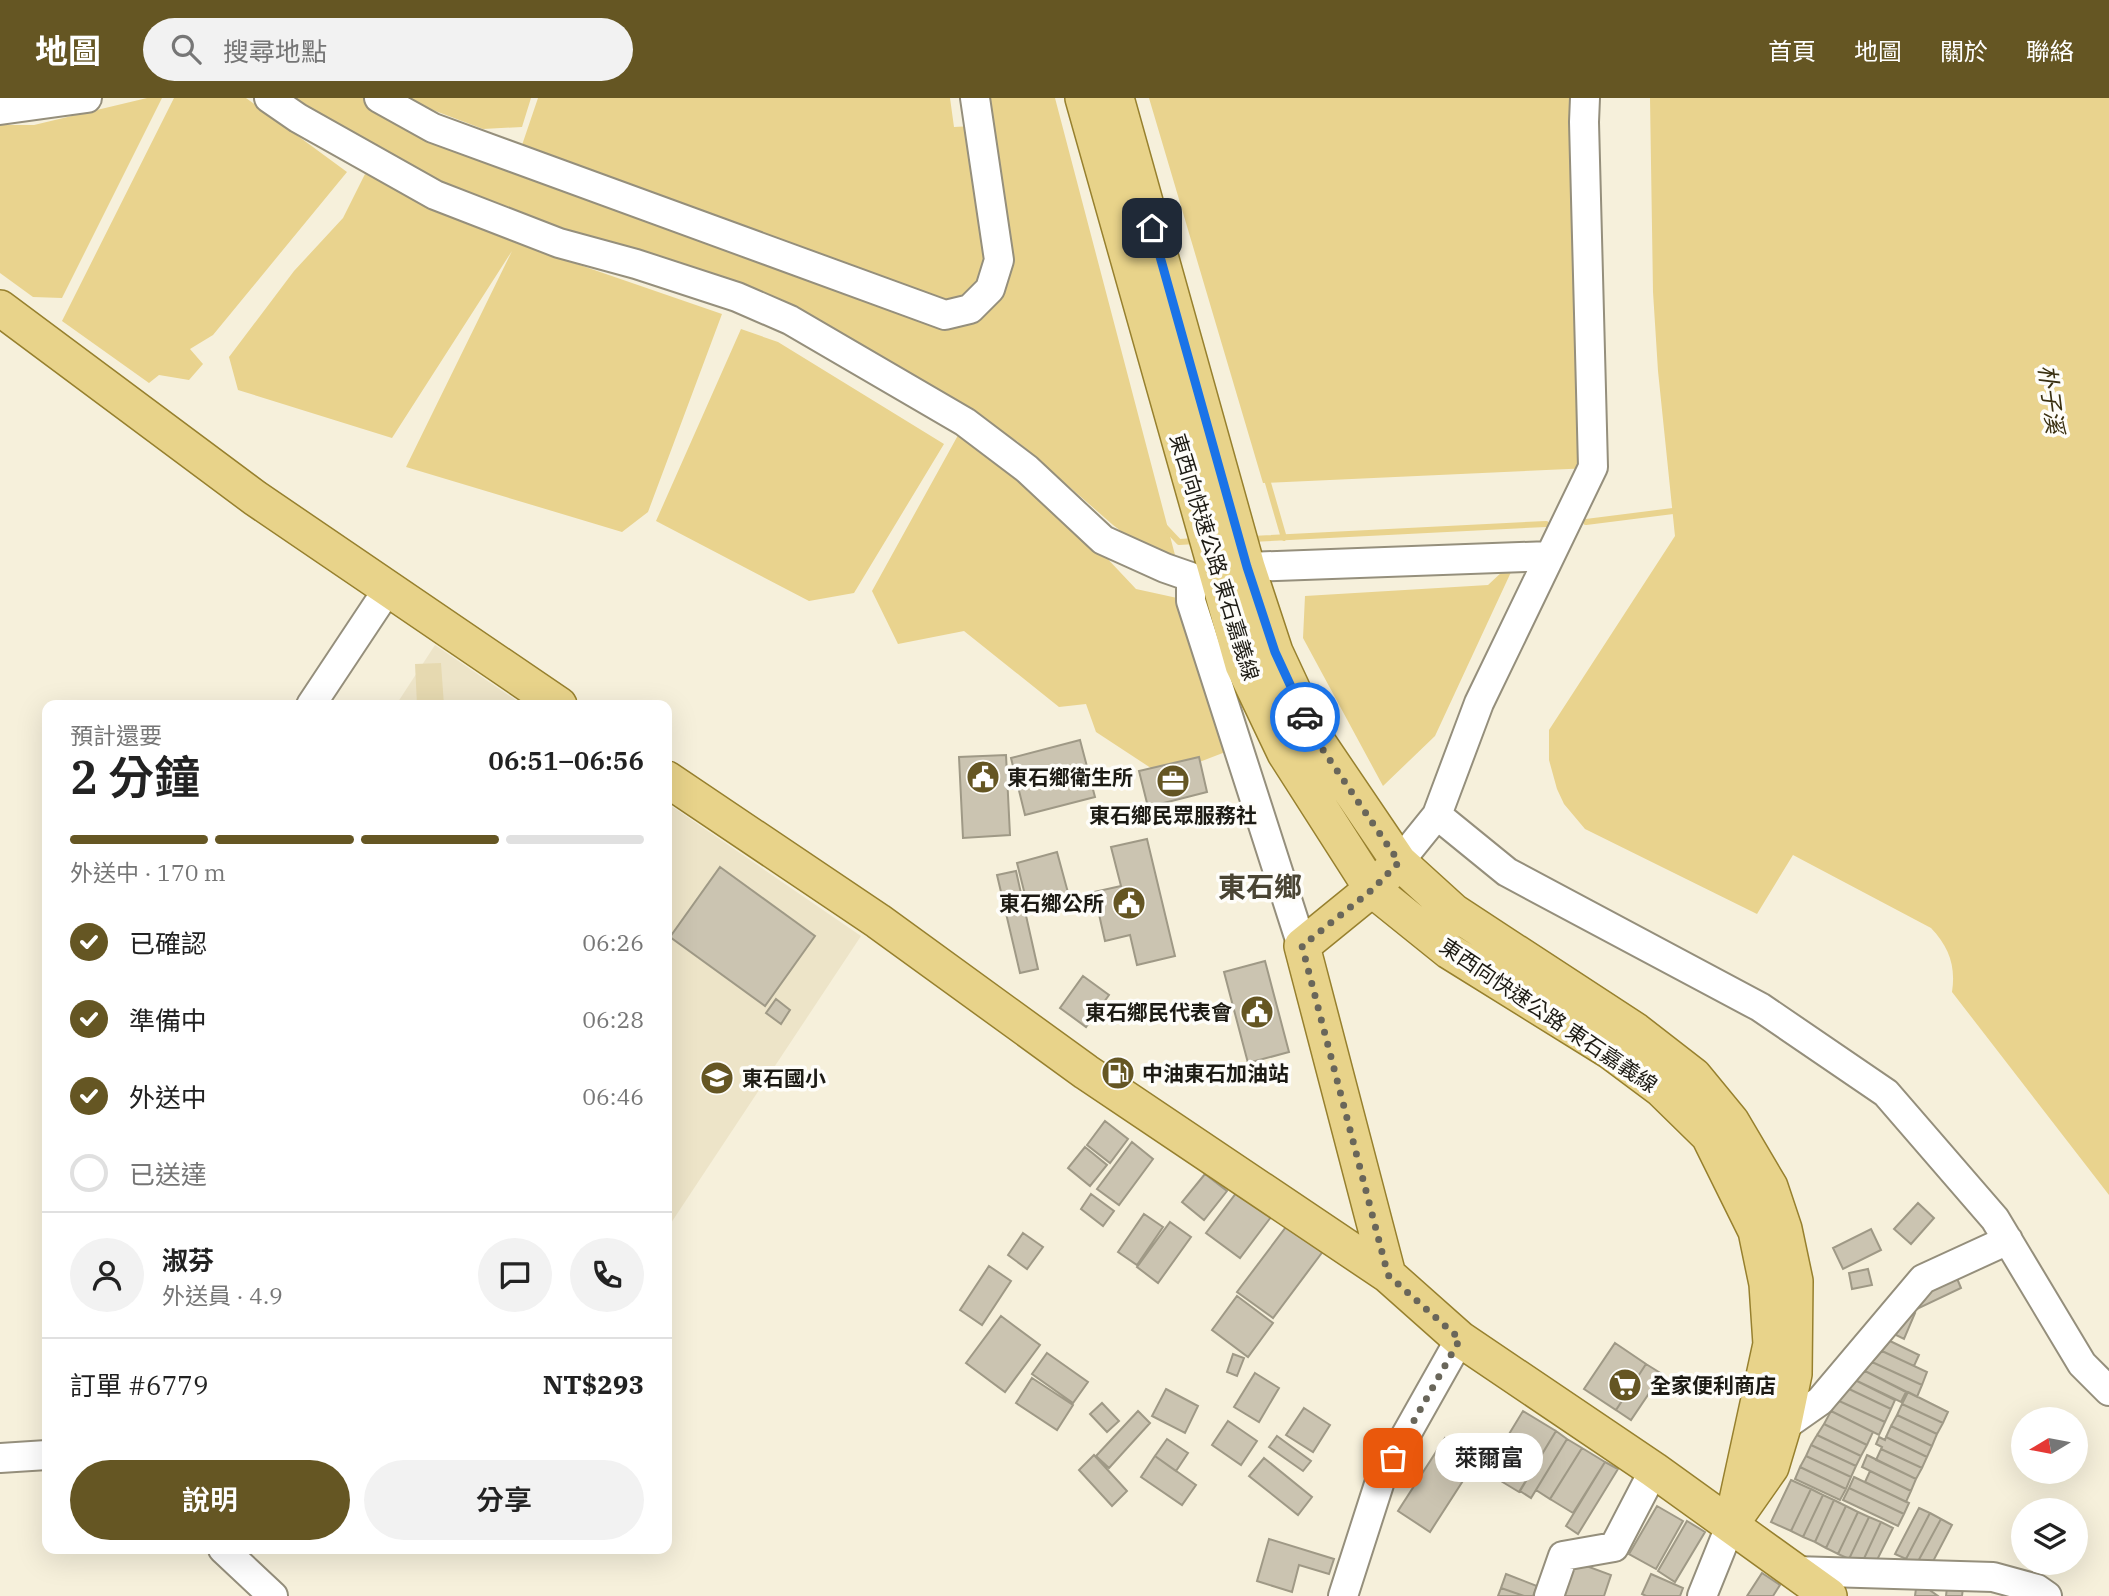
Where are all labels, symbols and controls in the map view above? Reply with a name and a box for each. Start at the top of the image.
search box [143,18,633,81]
text: 地圖 [35,29,101,72]
icon: search [167,30,205,68]
text: 搜尋地點 [223,34,327,68]
text: 首頁 [1768,35,1816,67]
text: 地圖 [1854,35,1902,67]
text: 關於 [1940,35,1988,67]
text: 聯絡 [2026,35,2074,67]
pin [1122,198,1182,258]
icon: home [1133,209,1171,247]
water label: 朴子溪 [2033,363,2071,438]
street label: 東西向快速公路 東石嘉義線 [1164,430,1266,684]
courier [1270,682,1340,752]
icon: car [1286,698,1324,736]
text: 預計還要 [70,720,162,750]
text: 06:51–06:56 [488,743,644,777]
text: 2 分鐘 [70,747,200,807]
public building icon: 東石鄉衛生所 [964,758,1002,796]
office icon: 東石鄉民眾服務社 [1154,762,1192,800]
place label: 東石鄉衛生所 [1007,763,1133,791]
place label: 東石鄉民眾服務社 [1089,801,1257,829]
text: 外送中 · 170 m [70,857,226,887]
district label: 東石鄉 [1218,868,1302,905]
public building icon: 東石鄉公所 [1110,884,1148,922]
place label: 東石鄉公所 [999,889,1104,917]
icon: check [70,923,108,961]
text: 已確認 [129,926,207,960]
text: 06:26 [582,927,644,957]
street label: 東西向快速公路 東石嘉義線 [1435,932,1663,1098]
public building icon: 東石鄉民代表會 [1238,993,1276,1031]
place label: 東石鄉民代表會 [1085,998,1232,1026]
icon: check [70,1000,108,1038]
text: 準備中 [129,1003,207,1037]
text: 06:28 [582,1004,644,1034]
fuel station icon: 中油東石加油站 [1099,1054,1137,1092]
school or university icon: 東石國小 [698,1059,736,1097]
place label: 中油東石加油站 [1142,1059,1289,1087]
place label: 東石國小 [742,1064,826,1092]
icon: check [70,1077,108,1115]
text: 外送中 [129,1080,207,1114]
text: 06:46 [582,1081,644,1111]
text: 已送達 [129,1157,207,1191]
button: person [70,1238,144,1312]
button: chat [478,1238,552,1312]
button: phone [570,1238,644,1312]
text: 淑芬 [162,1243,214,1277]
text: 外送員 · 4.9 [162,1280,283,1310]
supermarket icon: 全家便利商店 [1606,1366,1644,1404]
text: NT$293 [543,1367,644,1401]
text: 訂單 #6779 [70,1368,209,1402]
place label: 全家便利商店 [1650,1371,1776,1399]
north arrow [2011,1407,2088,1484]
map controls [2011,1407,2088,1575]
pin [1363,1428,1423,1488]
callout: 萊爾富 [1435,1434,1544,1482]
icon: bag [1374,1439,1412,1477]
text: 萊爾富 [1455,1442,1524,1472]
button: 說明 [70,1460,350,1540]
button: 分享 [364,1460,644,1540]
button: layers [2011,1498,2088,1575]

